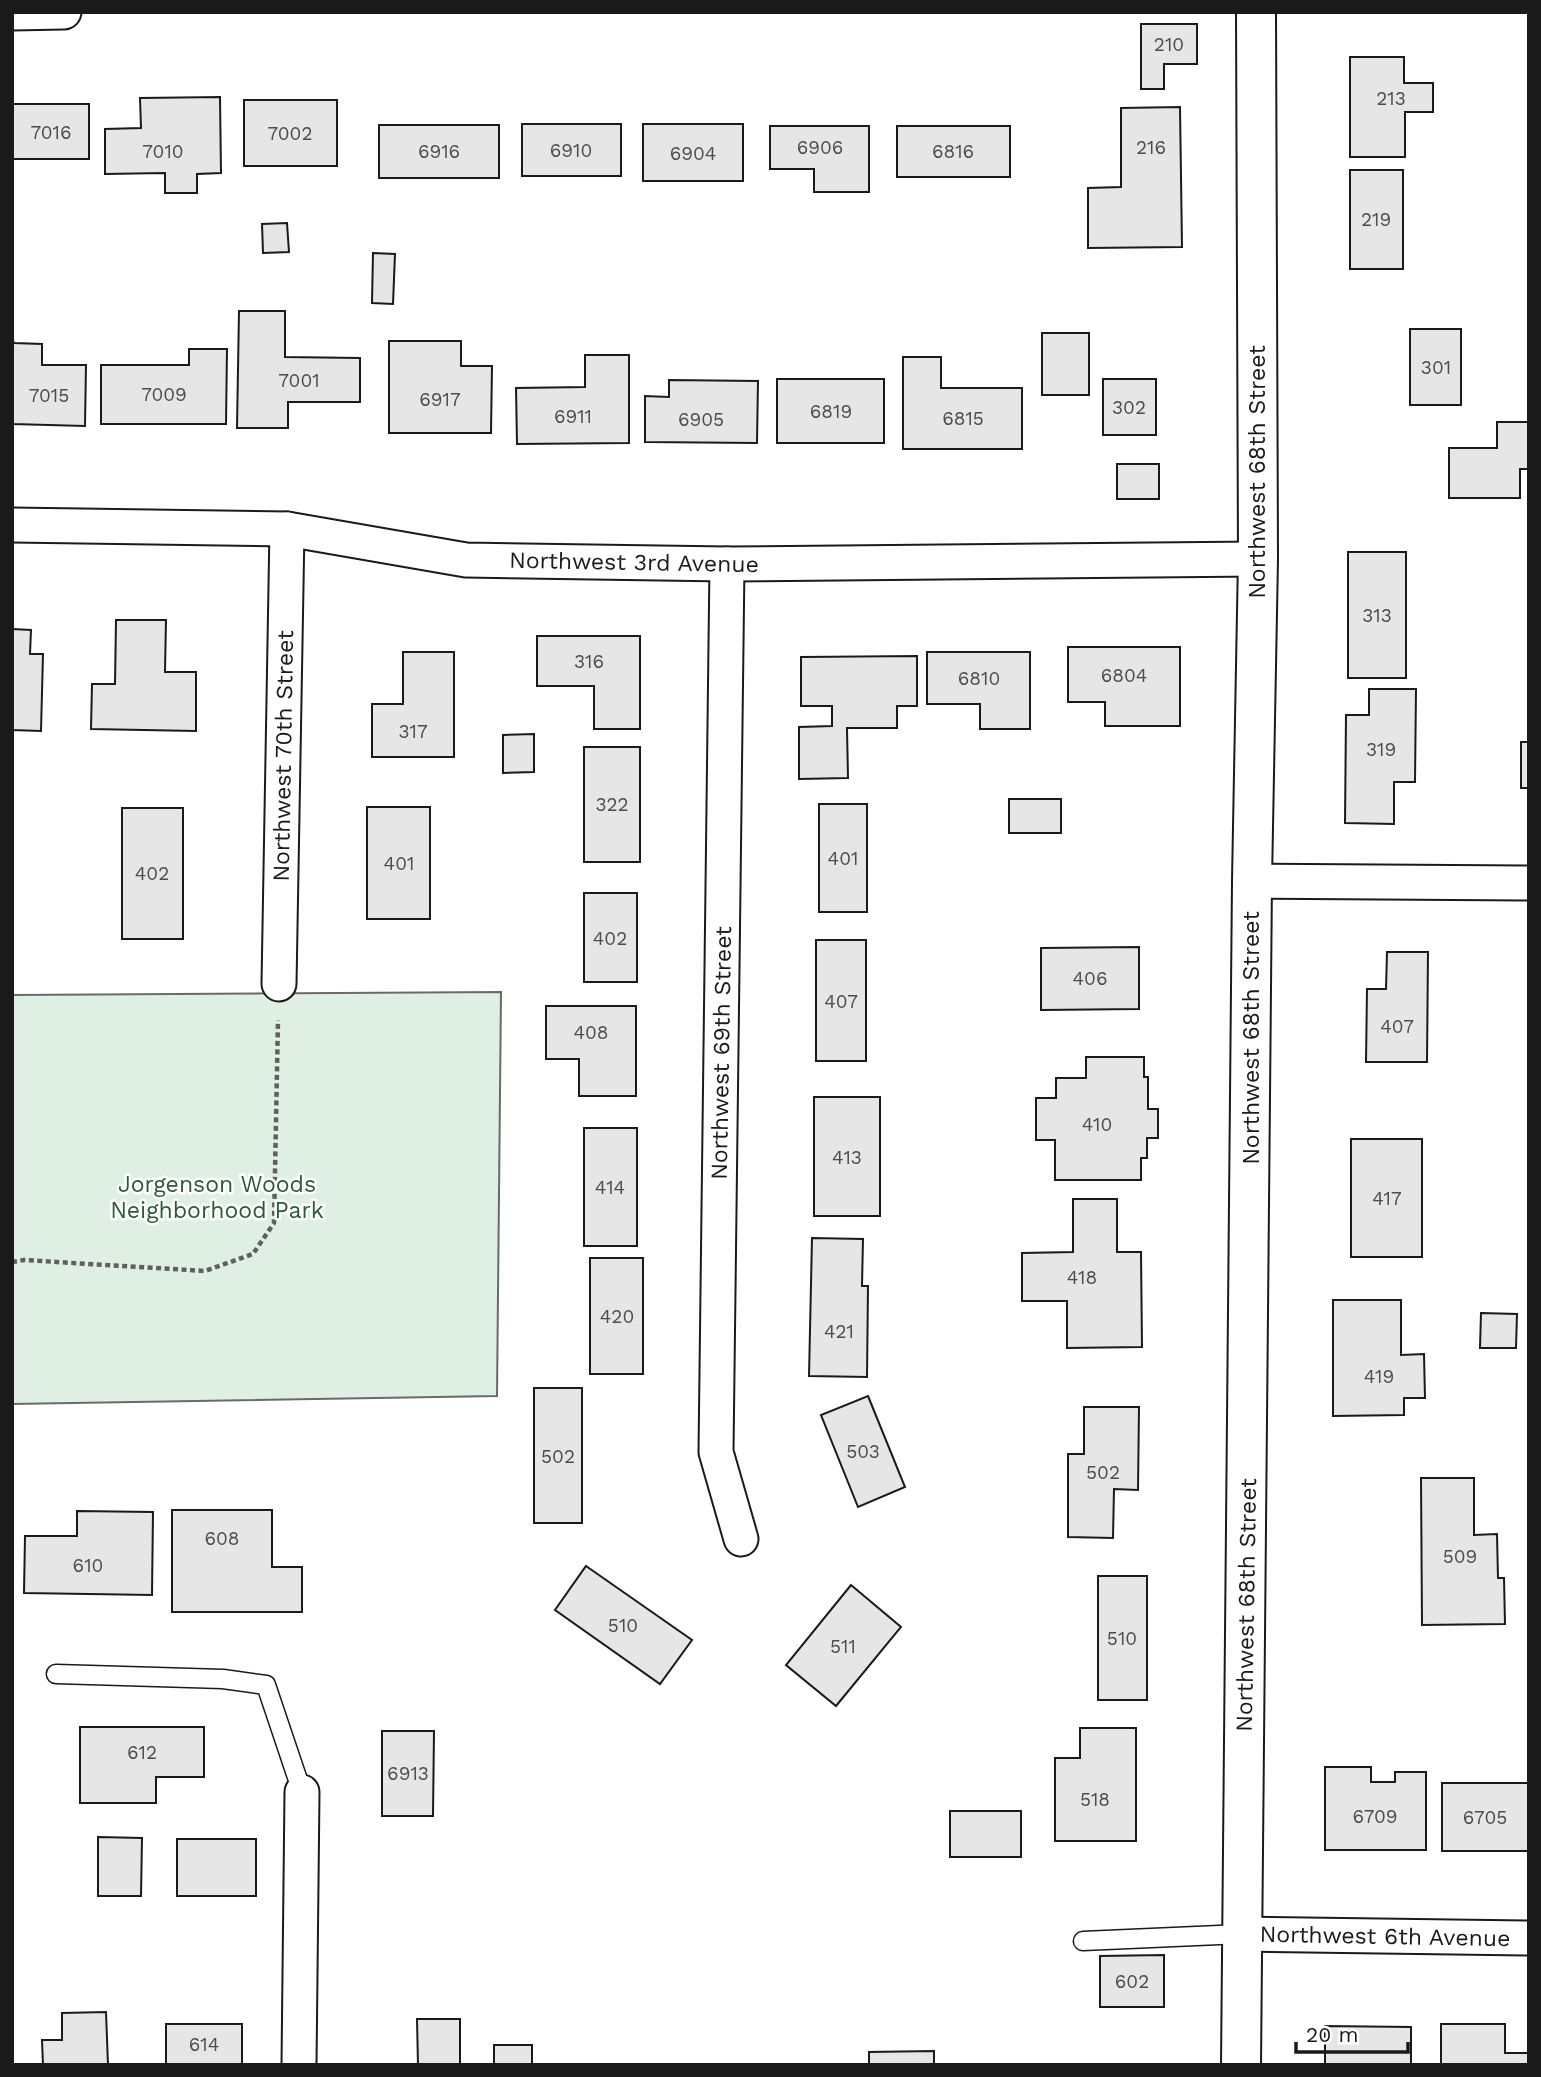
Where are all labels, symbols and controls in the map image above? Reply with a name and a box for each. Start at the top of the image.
house number: 210 [1154,33,1184,56]
house number: 213 [1376,87,1406,110]
house number: 7016 [30,121,72,144]
house number: 7002 [268,122,313,145]
house number: 6906 [797,136,843,159]
house number: 216 [1136,136,1166,159]
house number: 6910 [550,139,592,162]
house number: 7010 [142,140,184,163]
house number: 6916 [418,140,460,163]
house number: 6816 [932,140,974,163]
house number: 6904 [670,142,716,165]
house number: 219 [1361,208,1391,231]
street label: Northwest 68th Street [1244,345,1271,599]
house number: 301 [1421,356,1451,379]
house number: 7001 [278,369,320,392]
house number: 7009 [141,383,187,406]
house number: 7015 [29,384,69,407]
house number: 6917 [419,388,461,411]
house number: 302 [1112,396,1146,419]
house number: 6819 [810,400,852,423]
house number: 6911 [554,405,592,428]
house number: 6815 [942,407,984,430]
house number: 6905 [678,408,724,431]
street label: Northwest 3rd Avenue [509,547,759,578]
house number: 313 [1362,604,1392,627]
street label: Northwest 70th Street [268,630,299,882]
house number: 316 [574,650,604,673]
house number: 6804 [1101,664,1147,687]
house number: 6810 [958,667,1000,690]
house number: 317 [398,720,428,743]
house number: 319 [1366,738,1396,761]
house number: 322 [595,793,629,816]
house number: 401 [828,847,858,870]
house number: 401 [384,852,414,875]
house number: 402 [135,862,169,885]
street label: Northwest 68th Street [1238,911,1265,1165]
street label: Northwest 69th Street [706,926,737,1180]
house number: 402 [593,927,627,950]
house number: 406 [1073,967,1107,990]
house number: 407 [824,990,858,1013]
house number: 407 [1380,1015,1414,1038]
house number: 408 [573,1021,609,1044]
house number: 410 [1082,1113,1112,1136]
house number: 413 [832,1146,862,1169]
park label: Jorgenson Woods Neighborhood Park [110,1171,324,1224]
house number: 414 [595,1176,625,1199]
house number: 417 [1372,1187,1402,1210]
house number: 418 [1067,1266,1097,1289]
house number: 420 [600,1305,634,1328]
house number: 421 [824,1320,854,1343]
house number: 419 [1364,1365,1394,1388]
house number: 503 [846,1440,880,1463]
house number: 502 [541,1445,575,1468]
house number: 502 [1086,1461,1120,1484]
street label: Northwest 68th Street [1231,1478,1262,1732]
house number: 608 [204,1527,240,1550]
house number: 509 [1443,1545,1477,1568]
house number: 610 [73,1554,103,1577]
house number: 510 [608,1614,638,1637]
house number: 510 [1107,1627,1137,1650]
house number: 511 [830,1635,856,1658]
house number: 612 [127,1741,157,1764]
house number: 6913 [387,1762,429,1785]
house number: 518 [1080,1788,1110,1811]
house number: 6709 [1352,1805,1398,1828]
house number: 6705 [1463,1806,1507,1829]
street label: Northwest 6th Avenue [1259,1921,1511,1952]
house number: 602 [1115,1970,1149,1993]
scale bar [1296,2010,1408,2054]
text: 20 m [1306,2022,1358,2047]
house number: 614 [189,2033,219,2056]

